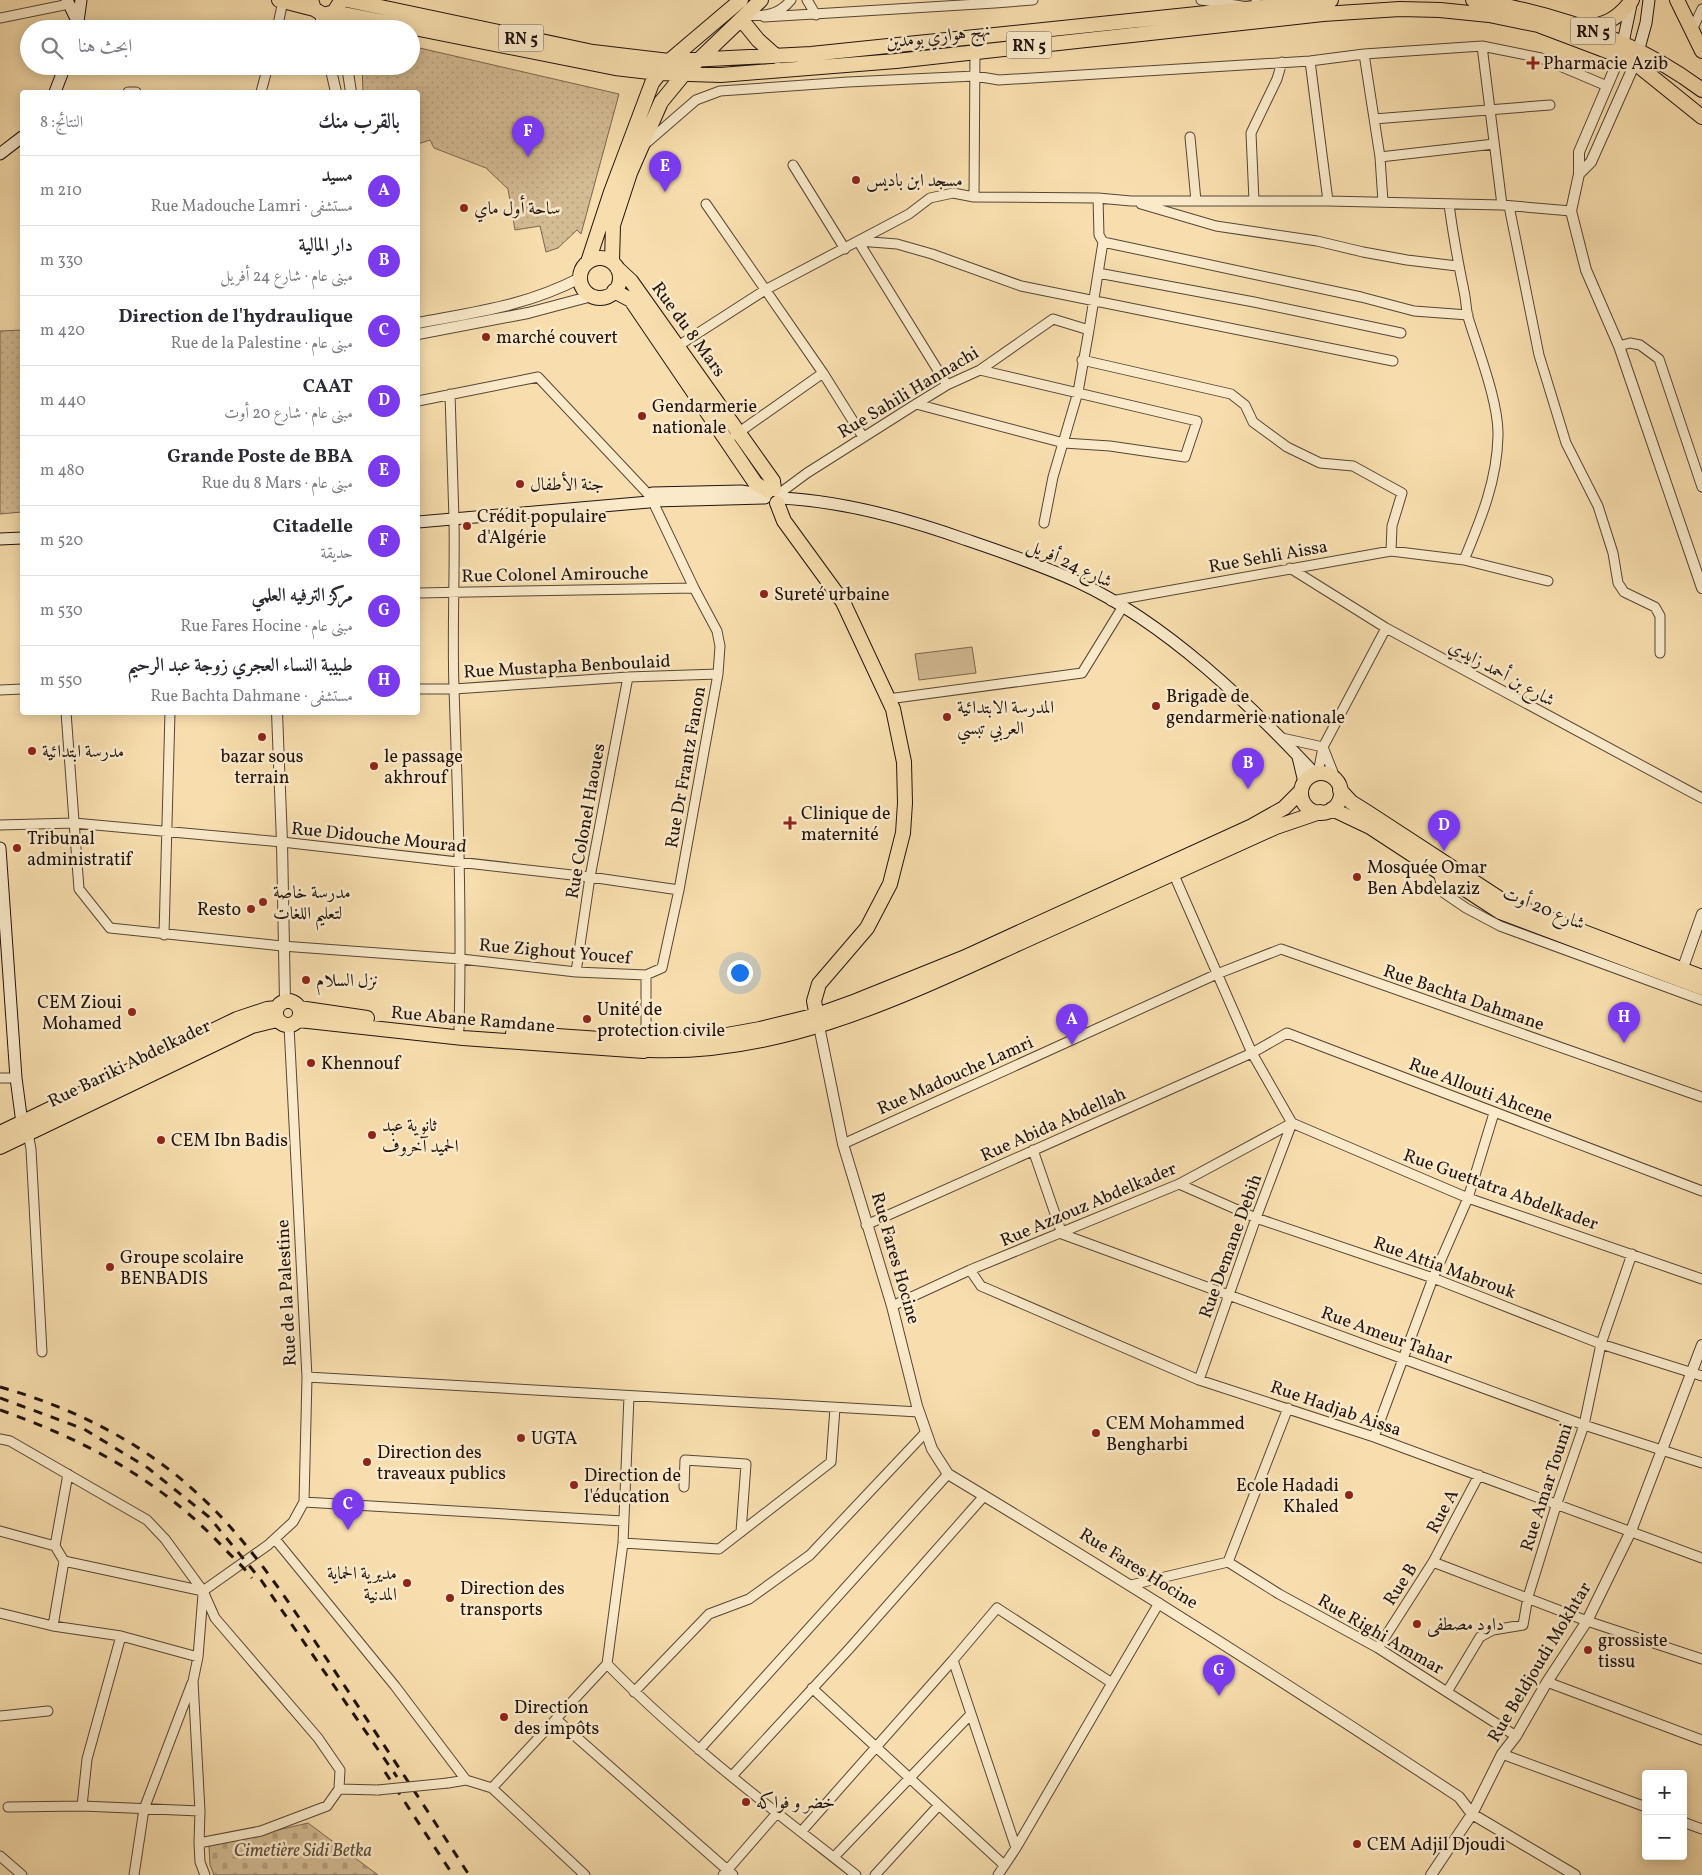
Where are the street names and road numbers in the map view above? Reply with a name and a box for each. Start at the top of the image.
road number: RN 5 [1570,18,1616,44]
street label: نهج هواري بومدين [884,19,992,58]
road number: RN 5 [498,24,544,52]
road number: RN 5 [1006,32,1052,58]
street label: Rue du 8 Mars [645,277,731,383]
street label: Rue Sahili Hannachi [833,341,984,445]
street label: شارع 24 أفريل [1022,532,1117,596]
street label: Rue Sehli Aissa [1207,535,1330,580]
street label: Rue Colonel Amirouche [461,561,649,590]
street label: شارع بن أحمد زايدي [1443,633,1560,715]
street label: Rue Mustapha Benboulaid [463,650,671,685]
street label: Rue Dr Frantz Fanon [660,684,713,850]
street label: Rue Colonel Haoues [560,742,612,901]
street label: Rue Didouche Mourad [290,817,468,860]
street label: شارع 20 أوت [1498,880,1589,938]
street label: Rue Zighout Youcef [478,933,634,972]
street label: Rue Bachta Dahmane [1380,959,1547,1038]
street label: Rue Abane Ramdane [390,1001,556,1040]
street label: Rue Bariki Abdelkader [44,1014,216,1115]
street label: Rue Madouche Lamri [874,1031,1038,1122]
street label: Rue Allouti Ahcene [1405,1052,1556,1130]
street label: Rue Abida Abdellah [977,1082,1131,1169]
street label: Rue Guettatra Abdelkader [1400,1144,1602,1237]
street label: Rue Azzouz Abdelkader [997,1157,1181,1254]
street label: Rue Demane Debih [1194,1171,1269,1322]
street label: Rue Fares Hocine [864,1190,925,1327]
street label: Rue de la Palestine [271,1219,304,1367]
street label: Rue Attia Mabrouk [1370,1231,1519,1306]
street label: Rue Ameur Tahar [1317,1301,1456,1372]
street label: Rue Hadjab Aissa [1267,1375,1404,1444]
street label: Rue Amar Toumi [1515,1420,1580,1555]
street label: Rue A [1421,1485,1466,1538]
street label: Rue Fares Hocine [1074,1523,1203,1616]
street label: Rue B [1378,1559,1424,1611]
street label: Rue Beldjoudi Mokhtar [1482,1578,1598,1748]
street label: Rue Righi Ammar [1312,1589,1449,1682]

